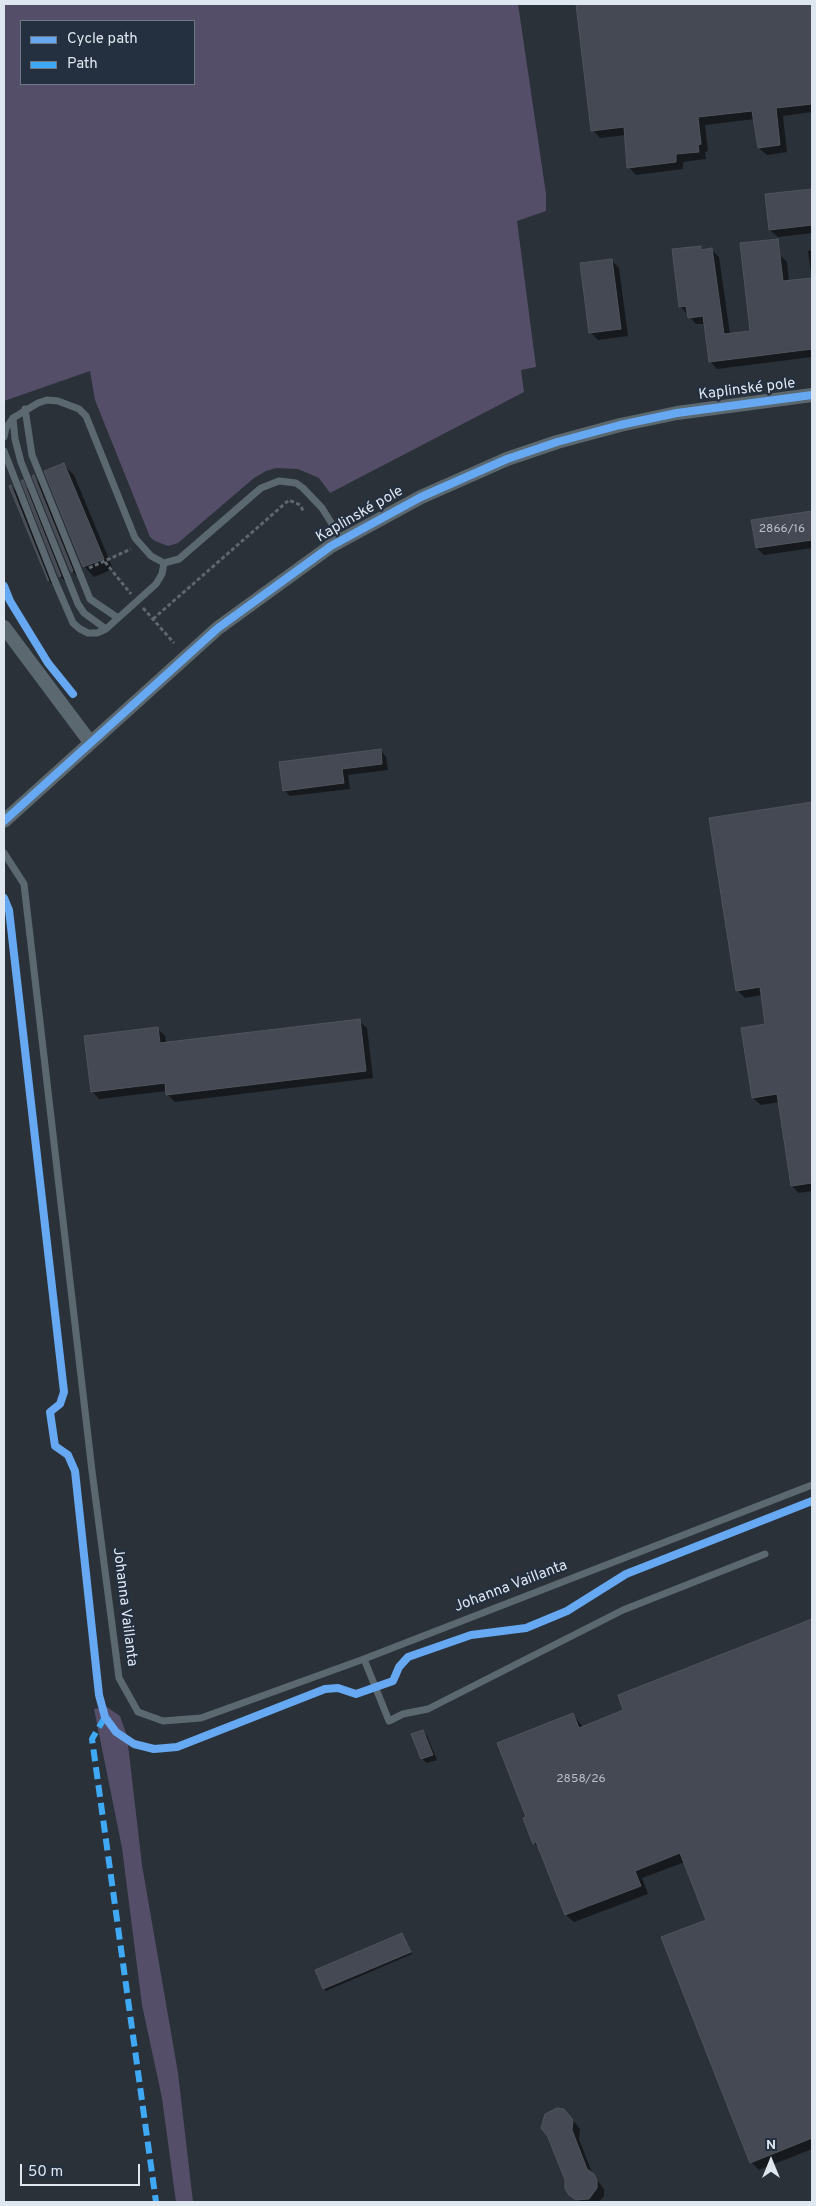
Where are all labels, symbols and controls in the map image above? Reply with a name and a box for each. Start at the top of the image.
legend [20,20,195,85]
text: Cycle path [67,30,138,49]
text: Path [67,55,98,74]
street label: Kaplinské pole [697,375,797,405]
street label: Kaplinské pole [313,483,407,547]
house number: 2866/16 [759,523,805,537]
street label: Johanna Vaillanta [108,1546,140,1668]
street label: Johanna Vaillanta [452,1557,570,1617]
house number: 2858/26 [556,1773,606,1787]
north arrow [746,2136,796,2186]
text: N [766,2137,776,2154]
scale bar [22,2154,142,2186]
text: 50 m [28,2163,63,2182]

